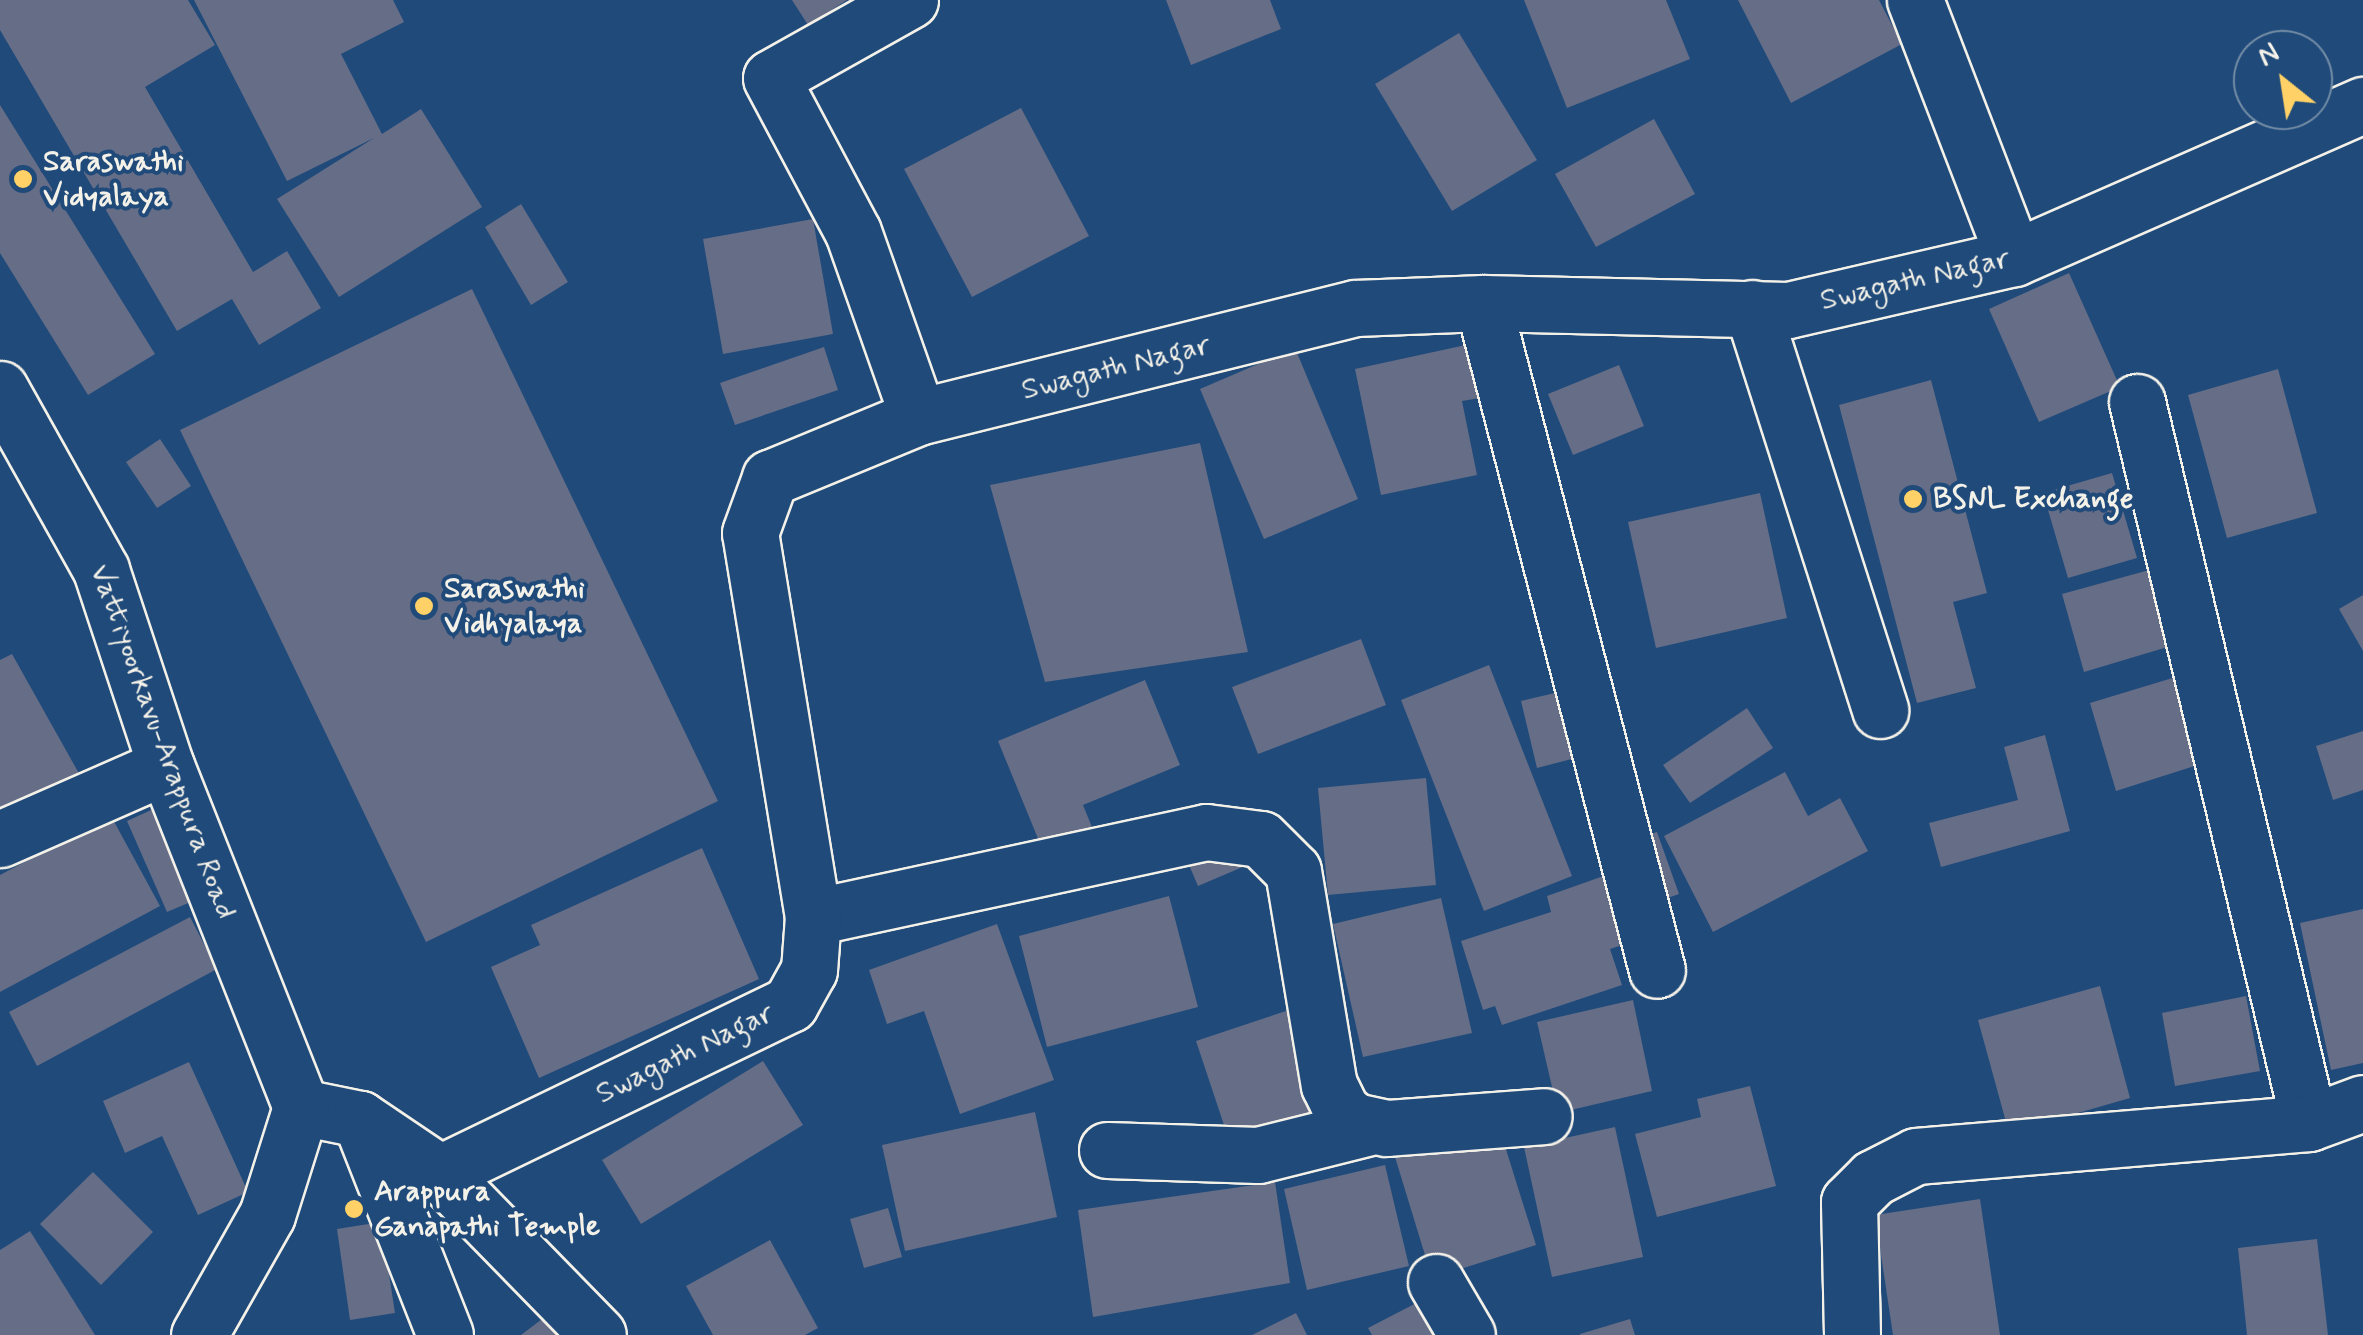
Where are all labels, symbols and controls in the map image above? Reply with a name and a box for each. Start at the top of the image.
north arrow [2233,30,2333,130]
text: N [2251,35,2286,76]
place label: Saraswathi Vidyalaya [43,144,184,214]
marker: Saraswathi Vidyalaya [12,168,34,190]
street label: Swagath Nagar [1817,241,2013,319]
street label: Swagath Nagar [1018,327,1214,409]
place label: BSNL Exchange [1933,481,2135,517]
marker: BSNL Exchange [1902,488,1924,510]
street label: Vattiyoorkavu-Arappura Road [81,561,243,923]
place label: Saraswathi Vidhyalaya [444,571,585,642]
marker: Saraswathi Vidhyalaya [413,595,435,617]
street label: Swagath Nagar [590,995,780,1113]
place label: Arappura Ganapathi Temple [374,1174,596,1244]
marker: Arappura Ganapathi Temple [343,1198,365,1220]

